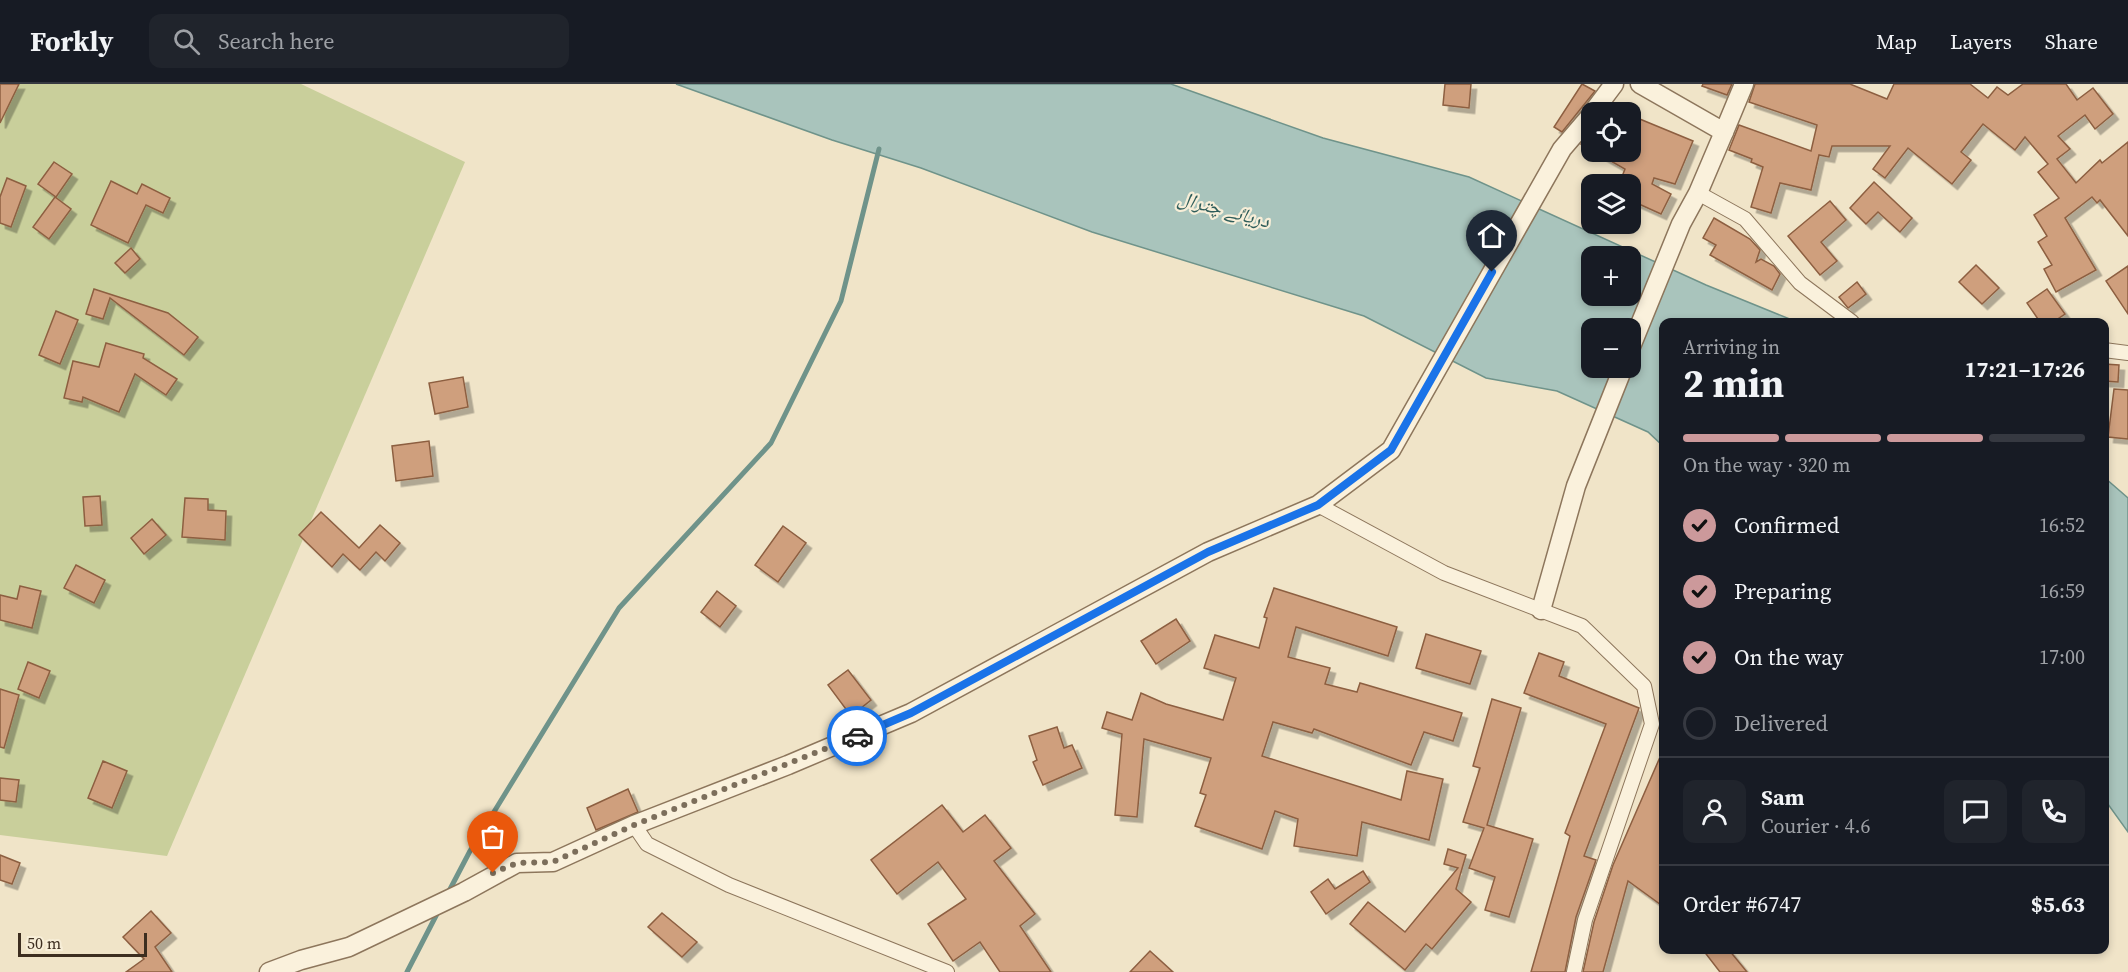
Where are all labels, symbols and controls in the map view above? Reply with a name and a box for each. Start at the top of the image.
search box [149,14,569,68]
text: Forkly [30,22,113,60]
icon: search [170,25,203,58]
text: Search here [218,26,334,56]
text: Map [1876,27,1917,56]
text: Layers [1950,27,2012,56]
text: Share [2045,27,2098,56]
map controls [1581,102,1641,378]
button: locate [1581,102,1641,162]
button: layers [1581,174,1641,234]
water label: دریائے چترال [1175,183,1274,235]
pin [1466,210,1517,272]
icon: home [1475,219,1508,252]
button: + [1581,246,1641,306]
button: − [1581,318,1641,378]
text: Arriving in [1683,333,1780,361]
text: 17:21–17:26 [1965,354,2085,384]
text: 2 min [1683,357,1784,410]
text: On the way · 320 m [1683,451,1850,479]
icon: check [1683,509,1716,542]
text: Confirmed [1734,510,1839,540]
text: 16:52 [2039,511,2085,539]
icon: check [1683,575,1716,608]
text: Preparing [1734,576,1831,606]
text: 16:59 [2039,577,2085,605]
icon: check [1683,641,1716,674]
text: On the way [1734,642,1843,672]
text: 17:00 [2039,643,2085,671]
courier [827,706,887,766]
text: Delivered [1734,708,1828,738]
icon: car [841,720,874,753]
button: person [1683,780,1746,843]
button: chat [1944,780,2007,843]
button: phone [2022,780,2085,843]
text: Sam [1761,782,1805,812]
pin [467,811,518,873]
text: Courier · 4.6 [1761,812,1870,840]
icon: bag [476,820,509,853]
text: Order #6747 [1683,889,1801,919]
text: $5.63 [2031,889,2085,919]
scale bar [18,930,147,958]
text: 50 m [27,932,61,954]

